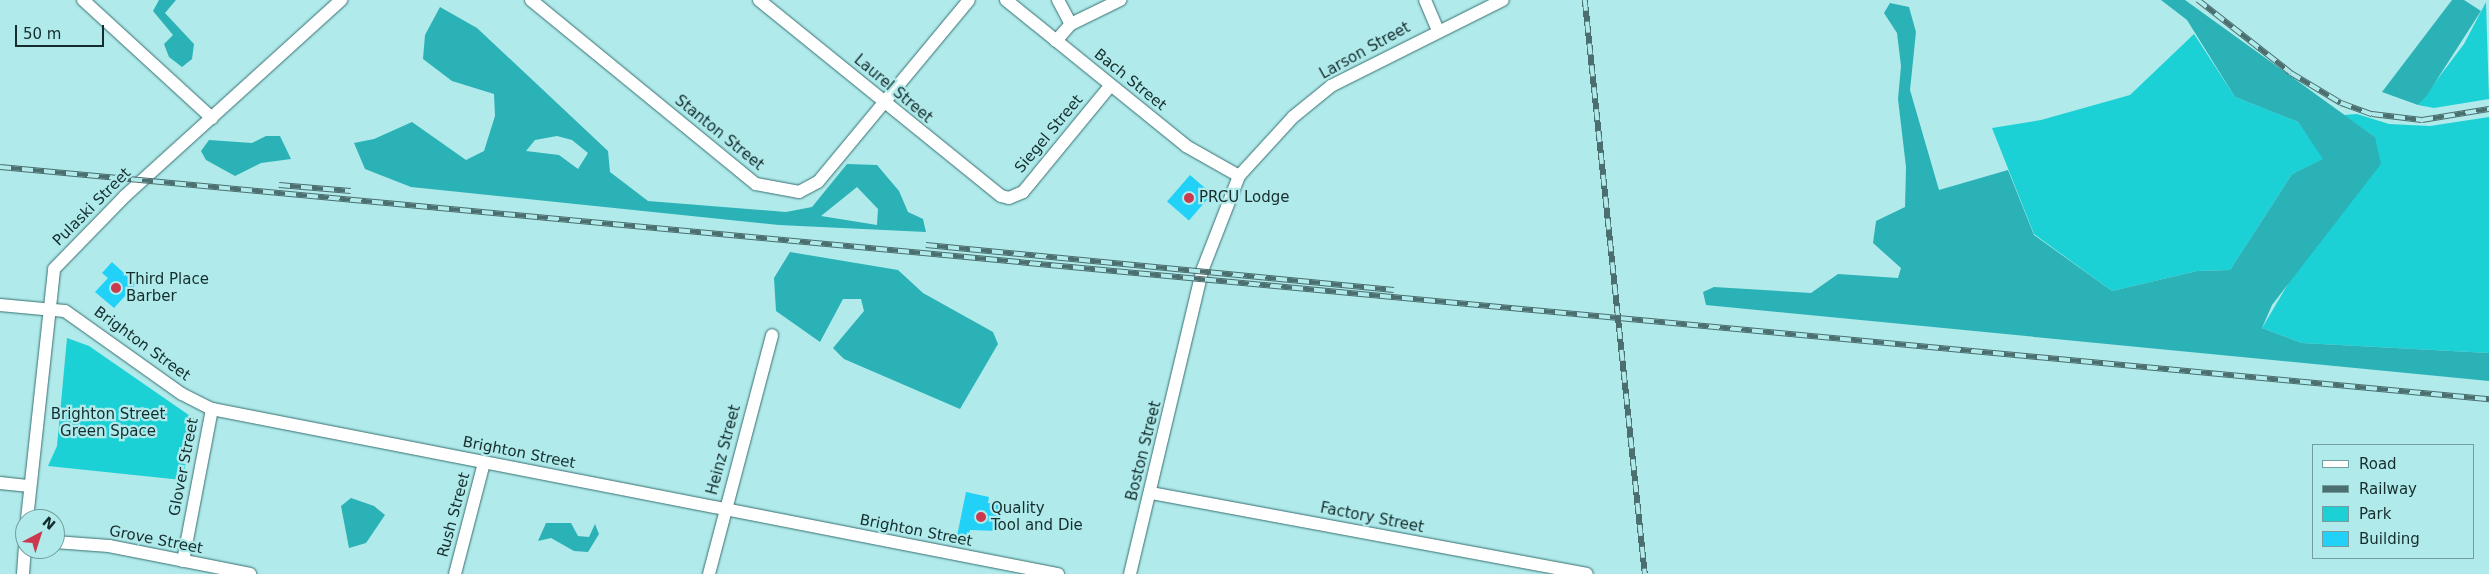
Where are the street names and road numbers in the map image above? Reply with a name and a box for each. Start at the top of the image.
street label: Larson Street [1317,19,1413,83]
street label: Bach Street [1090,45,1170,115]
street label: Laurel Street [850,51,936,127]
street label: Siegel Street [1011,91,1087,177]
street label: Stanton Street [671,92,767,174]
street label: Pulaski Street [49,164,135,250]
street label: Brighton Street [90,303,194,385]
street label: Boston Street [1123,399,1165,503]
street label: Heinz Street [703,403,745,497]
street label: Glover Street [166,416,202,518]
street label: Brighton Street [461,433,577,473]
street label: Rush Street [434,471,474,559]
street label: Factory Street [1319,499,1425,537]
street label: Brighton Street [858,511,974,551]
street label: Grove Street [108,522,204,558]

